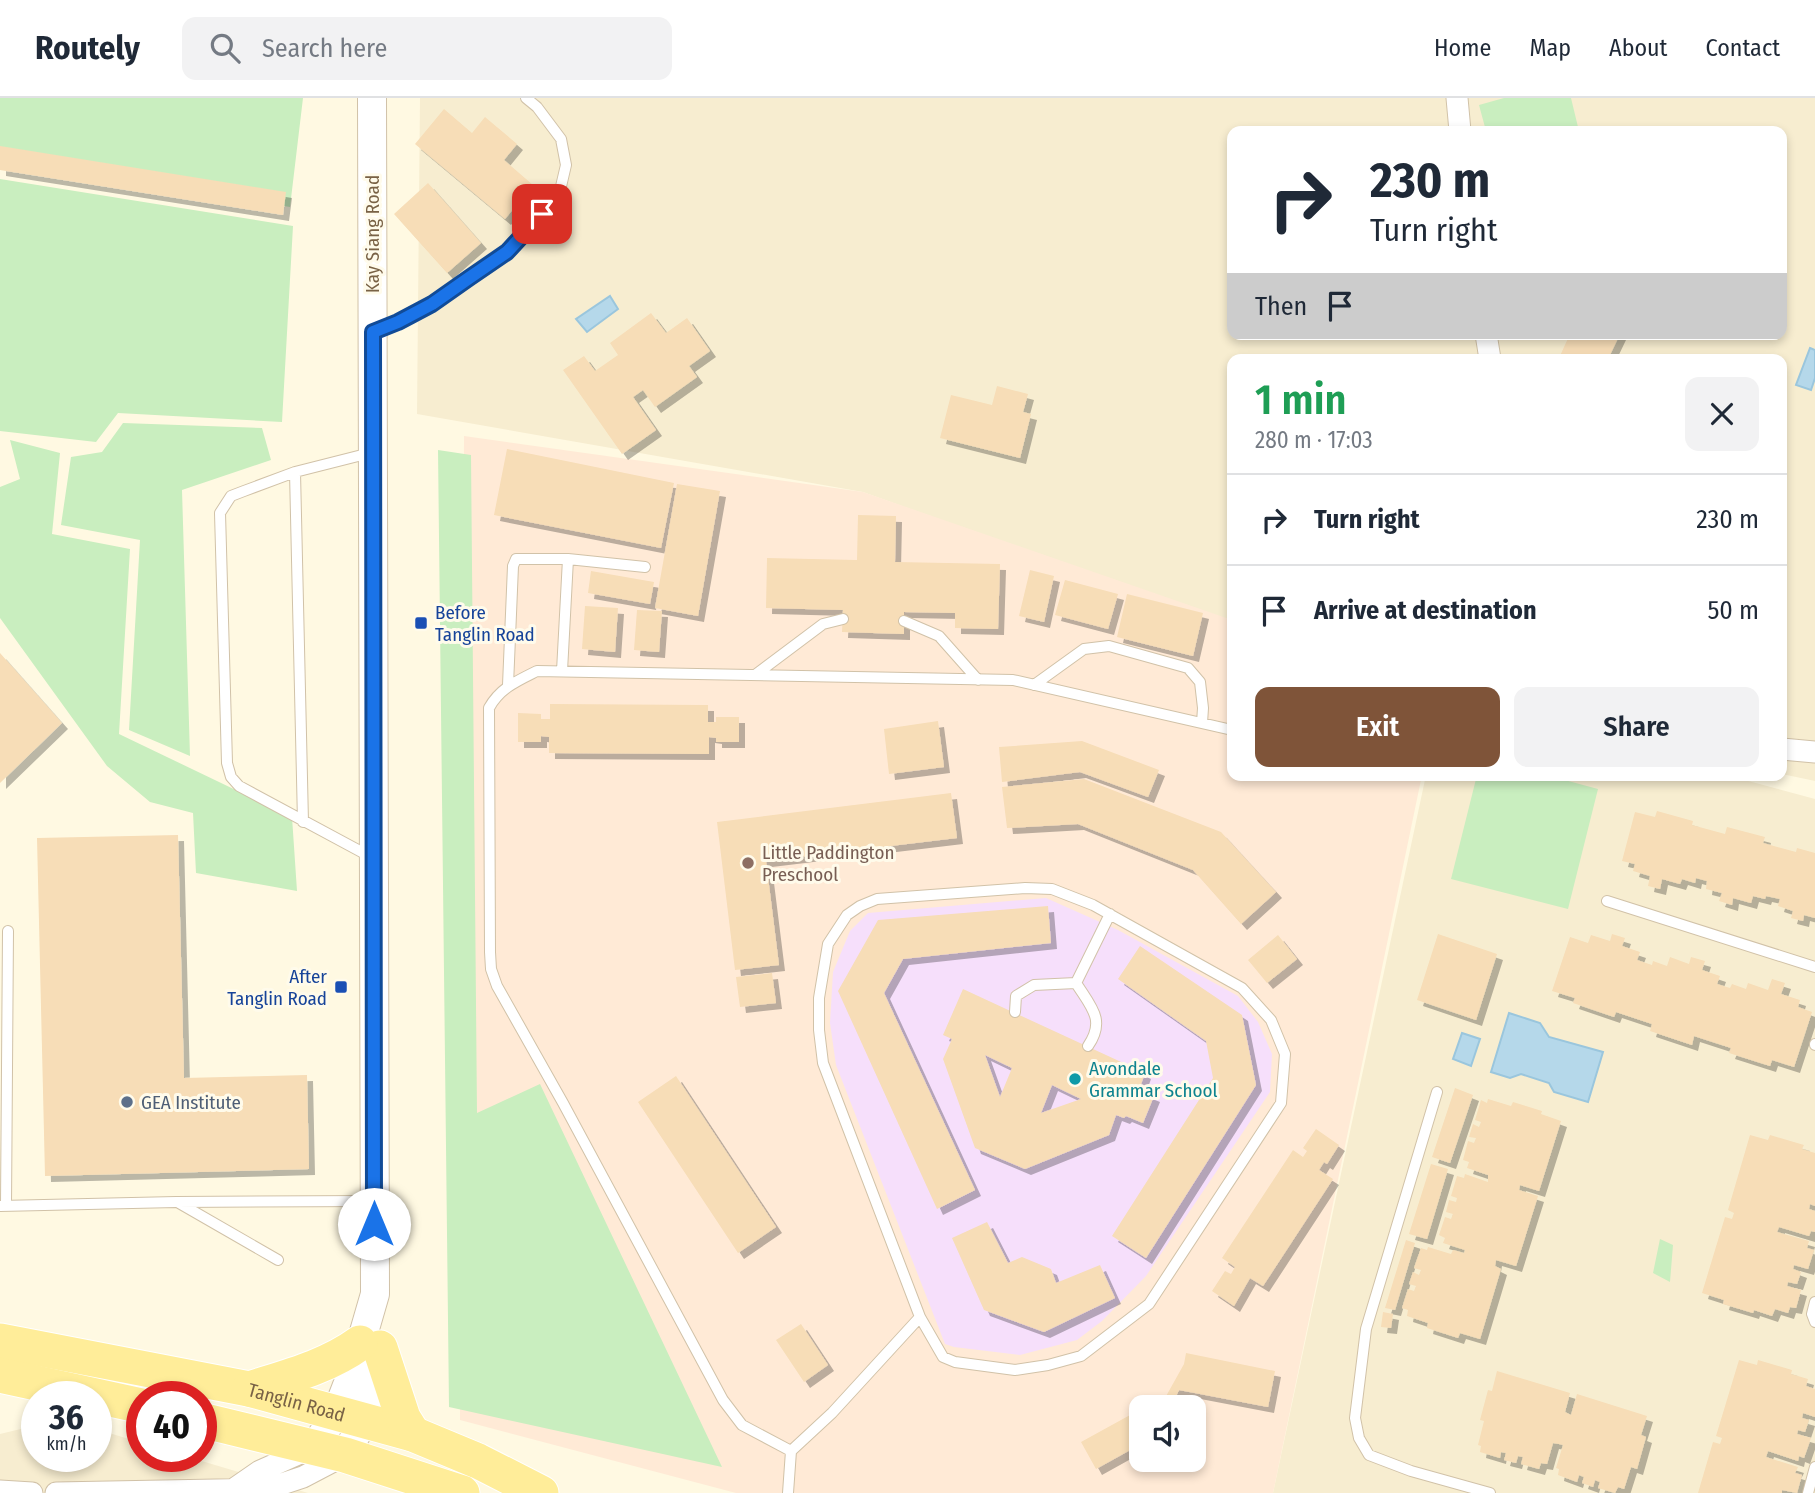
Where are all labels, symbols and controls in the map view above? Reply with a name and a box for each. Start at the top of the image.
search box [182,17,672,80]
text: Routely [35,28,140,68]
icon: search [206,29,244,67]
text: Search here [262,33,387,64]
text: Home [1434,34,1491,62]
text: Map [1529,34,1571,62]
text: About [1609,34,1667,62]
text: Contact [1705,34,1780,62]
text: 230 m [1370,151,1490,210]
icon: right [1255,154,1346,245]
street label: Kay Siang Road [361,175,384,293]
pin [512,184,572,244]
icon: arrive [523,195,561,233]
text: Turn right [1370,211,1497,249]
icon: arrive [1321,287,1359,325]
text: Then [1255,291,1307,322]
text: 1 min [1255,375,1346,425]
button: close [1685,377,1759,451]
text: 280 m · 17:03 [1255,426,1373,454]
icon: right [1255,501,1293,539]
text: Turn right [1314,504,1420,535]
text: 230 m [1696,504,1759,535]
icon: arrive [1255,592,1293,630]
text: Arrive at destination [1314,595,1537,626]
text: 50 m [1707,595,1759,626]
place label: Before Tanglin Road [435,601,535,646]
marker: Before Tanglin Road [413,615,429,631]
button: Exit [1255,687,1500,767]
button: Share [1514,687,1759,767]
place label: Little Paddington Preschool [762,841,895,886]
marker: Little Paddington Preschool [740,855,756,871]
place label: After Tanglin Road [227,965,327,1010]
marker: After Tanglin Road [333,979,349,995]
place label: Avondale Grammar School [1089,1057,1217,1102]
marker: Avondale Grammar School [1067,1071,1083,1087]
place label: GEA Institute [141,1091,241,1114]
marker: GEA Institute [119,1094,135,1110]
position arrow [337,1187,411,1261]
street label: Tanglin Road [245,1378,348,1426]
speed limit sign: 40 [126,1381,217,1472]
map controls [1129,1395,1206,1472]
button: sound [1129,1395,1206,1472]
text: 36 [49,1396,84,1438]
text: km/h [46,1433,87,1455]

